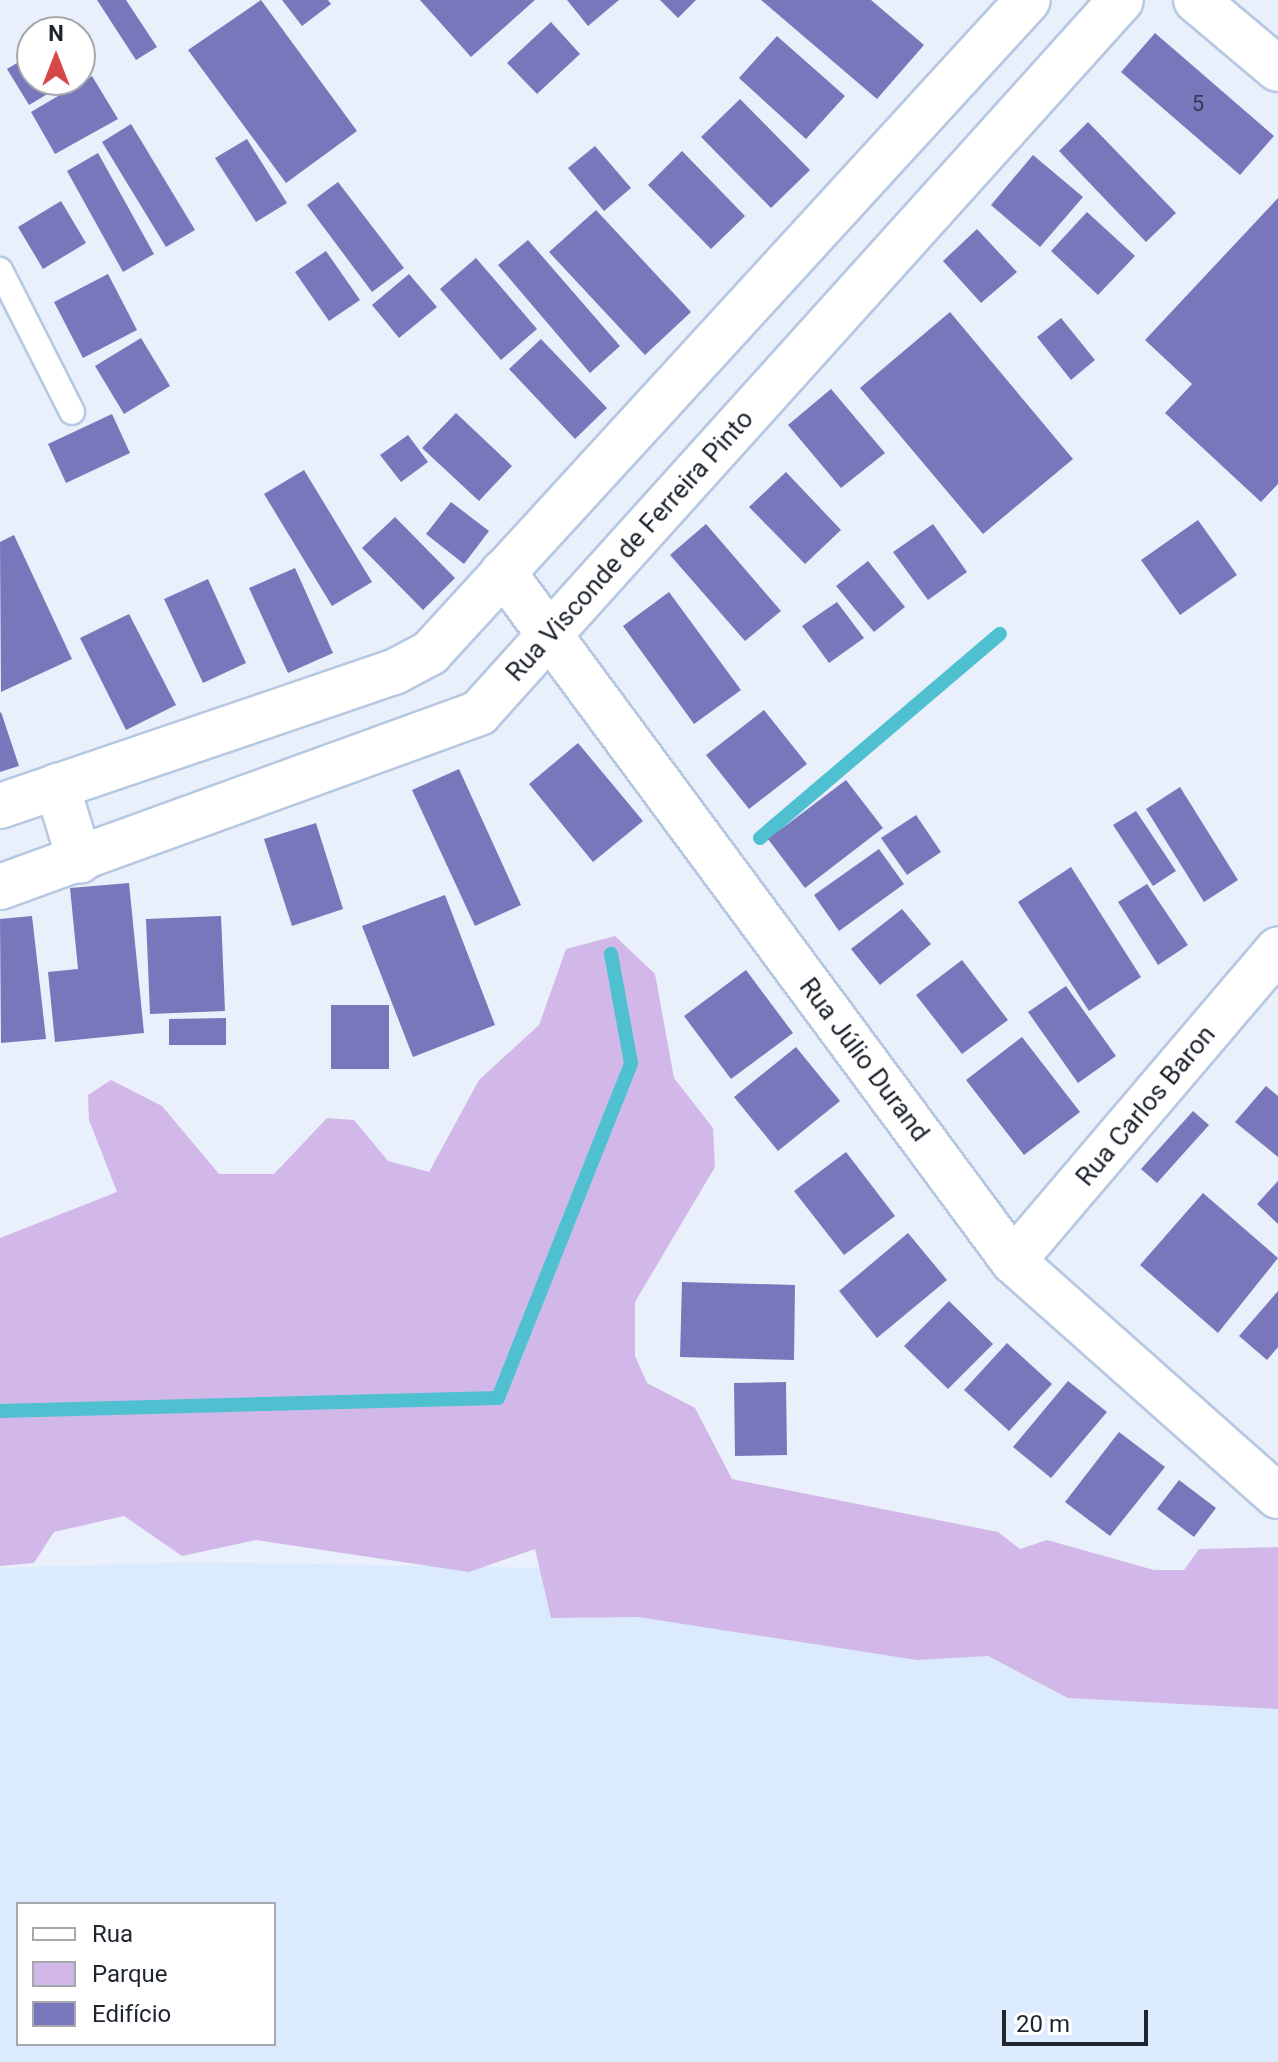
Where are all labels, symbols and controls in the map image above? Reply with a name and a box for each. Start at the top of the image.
north arrow [16,16,96,96]
text: N [48,21,64,46]
house number: 5 [1192,91,1204,117]
street label: Rua Visconde de Ferreira Pinto [500,404,760,688]
street label: Rua Júlio Durand [792,972,936,1148]
street label: Rua Carlos Baron [1070,1019,1222,1193]
legend [16,1902,276,2046]
text: Rua [92,1920,133,1948]
text: Parque [92,1960,168,1988]
scale bar [1006,1994,1152,2044]
text: Edifício [92,2000,171,2028]
text: 20 m [1016,2010,1070,2038]

